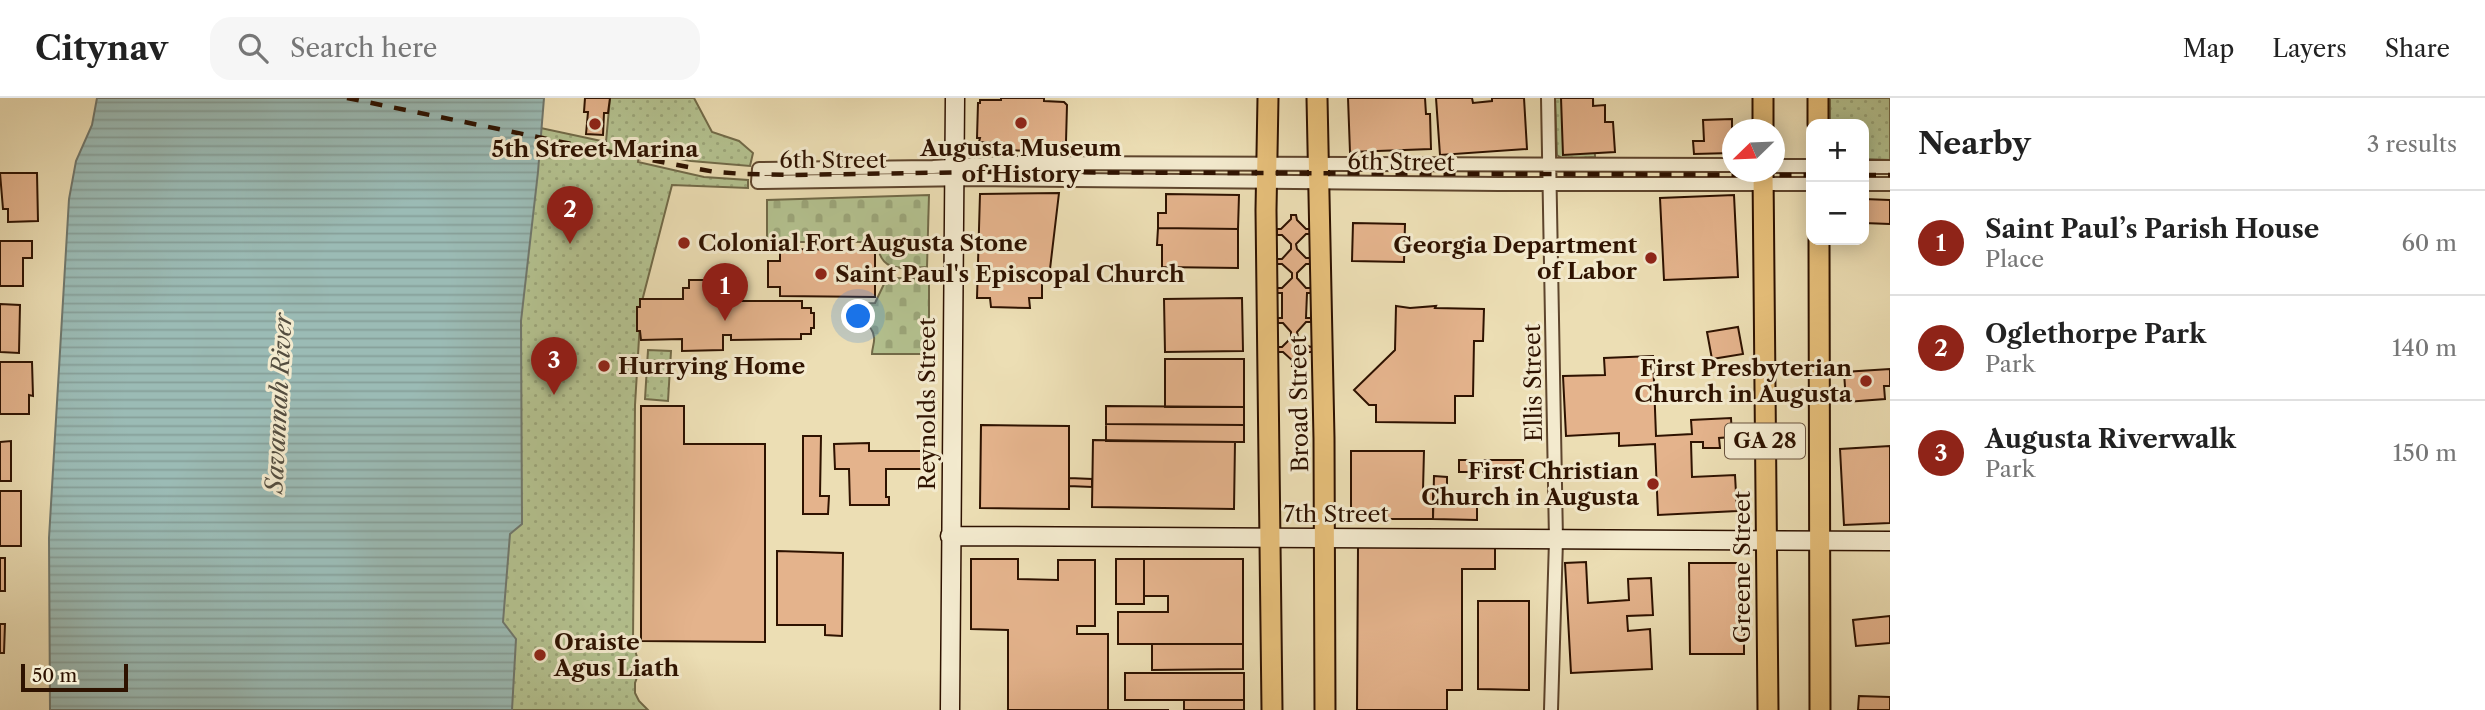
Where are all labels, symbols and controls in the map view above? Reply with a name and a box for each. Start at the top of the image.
search box [210,17,700,80]
text: Citynav [35,28,168,69]
icon: search [234,29,272,67]
text: Search here [290,32,437,64]
text: Map [2183,34,2234,63]
text: Layers [2272,34,2347,63]
text: Share [2385,34,2450,63]
marker: Augusta Museum of History [1013,115,1029,131]
marker: 5th Street Marina [587,116,603,132]
north arrow [1722,119,1785,182]
map controls [1806,119,1869,245]
button: + [1806,119,1869,182]
text: Nearby [1918,125,2031,162]
text: 3 results [2367,130,2457,158]
place label: Augusta Museum of History [919,134,1122,188]
place label: 5th Street Marina [492,135,699,163]
street label: 6th Street [779,146,887,174]
street label: 6th Street [1347,147,1455,177]
button: − [1806,182,1869,245]
pin: 2 [547,186,593,244]
text: Saint Paul’s Parish House [1985,213,2319,245]
place label: Colonial Fort Augusta Stone [698,229,1028,257]
text: 1 [1936,229,1946,257]
text: 60 m [2401,229,2457,257]
place label: Georgia Department of Labor [1393,231,1638,285]
marker: Colonial Fort Augusta Stone [676,235,692,251]
text: Place [1985,245,2044,273]
marker: Georgia Department of Labor [1643,250,1659,266]
place label: Saint Paul's Episcopal Church [835,260,1185,288]
pin: 1 [702,263,748,321]
marker: Saint Paul's Episcopal Church [813,266,829,282]
your location [841,299,875,333]
water label: Savannah River [259,310,298,496]
street label: Reynolds Street [913,318,941,490]
text: Oglethorpe Park [1985,318,2206,350]
street label: Ellis Street [1518,324,1548,442]
text: 2 [1934,334,1948,362]
text: 140 m [2392,334,2457,362]
street label: Broad Street [1284,335,1314,473]
pin: 3 [531,337,577,395]
text: Park [1985,350,2035,378]
place label: Hurrying Home [618,352,805,380]
place label: First Presbyterian Church in Augusta [1634,354,1853,408]
marker: Hurrying Home [596,358,612,374]
marker: First Presbyterian Church in Augusta [1858,373,1874,389]
text: Augusta Riverwalk [1985,423,2236,455]
road number: GA 28 [1725,424,1805,458]
text: 3 [1935,439,1948,467]
text: 150 m [2393,439,2457,467]
text: Park [1985,455,2035,483]
place label: First Christian Church in Augusta [1421,457,1640,511]
marker: First Christian Church in Augusta [1645,476,1661,492]
street label: Greene Street [1728,491,1756,643]
street label: 7th Street [1283,500,1389,528]
place label: Oraiste Agus Liath [553,628,679,682]
marker: Oraiste Agus Liath [532,647,548,663]
scale bar [21,661,128,693]
text: 50 m [32,664,77,687]

